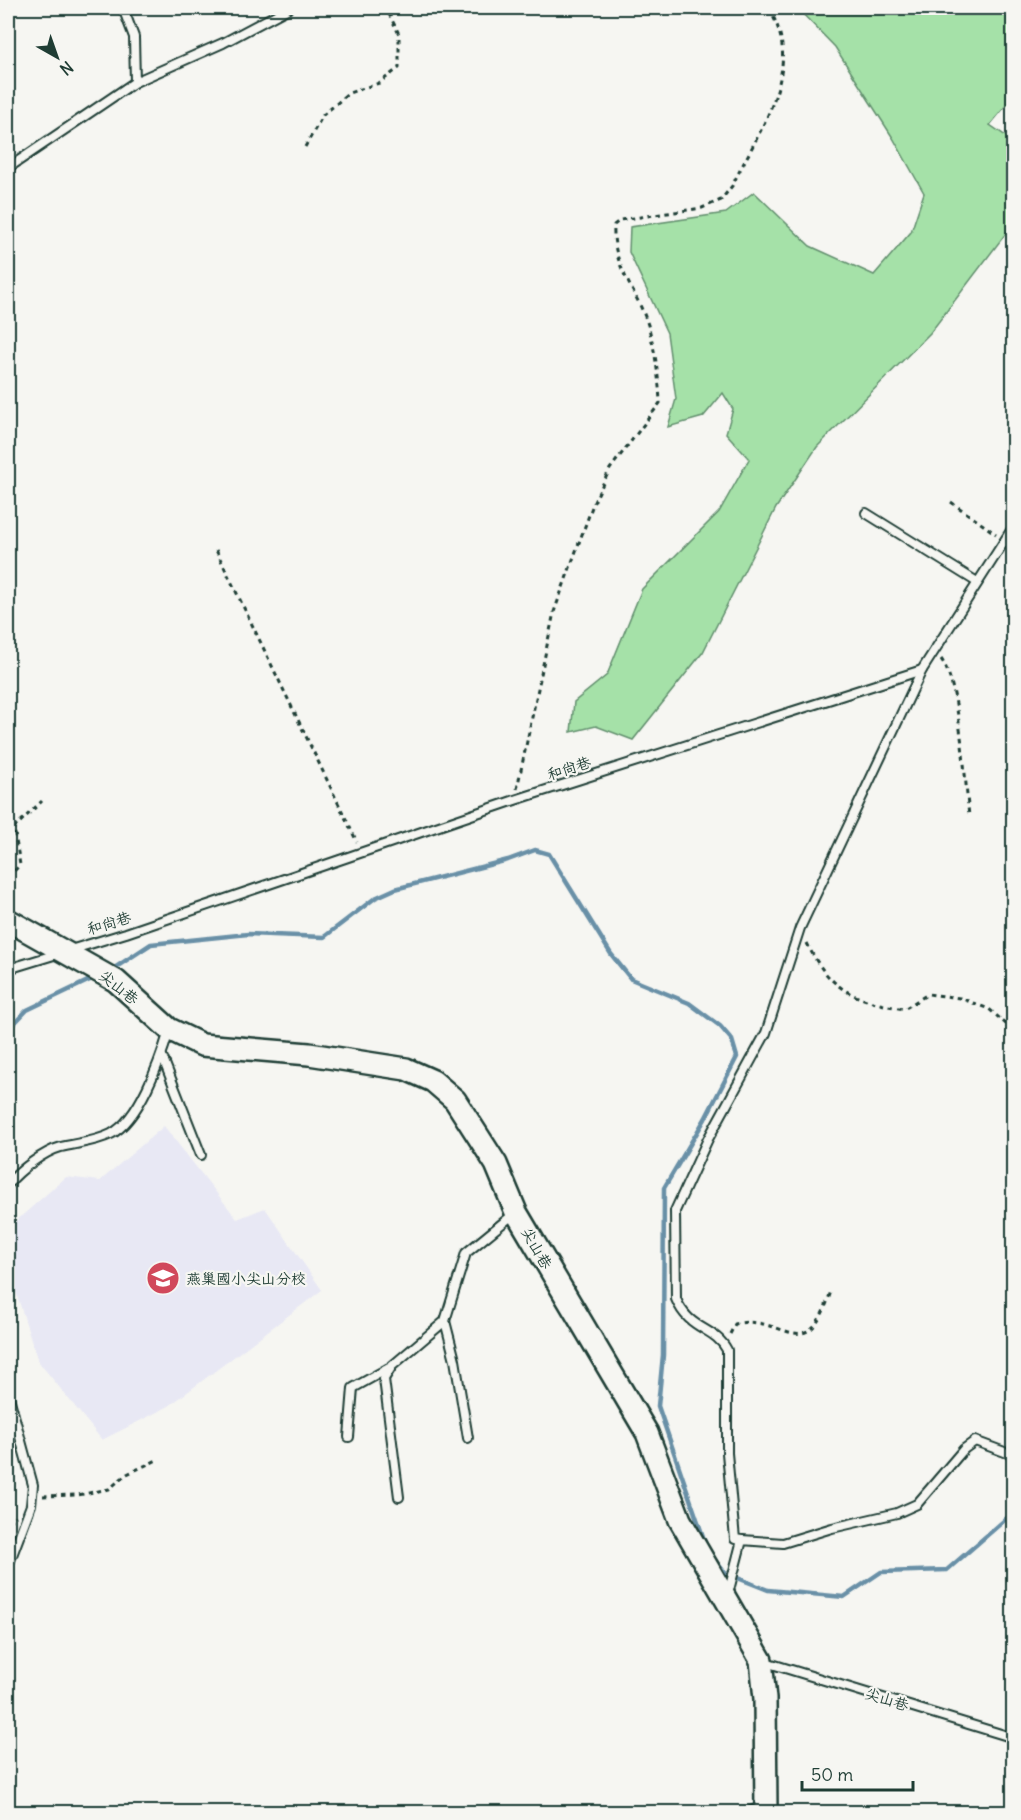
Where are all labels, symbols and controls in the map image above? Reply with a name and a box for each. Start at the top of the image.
north arrow [27,27,87,87]
text: N [56,57,77,80]
street label: 和尚巷 [545,752,593,784]
street label: 和尚巷 [85,907,133,939]
street label: 尖山巷 [95,966,143,1008]
street label: 尖山巷 [518,1224,556,1272]
school or university icon: 燕巢國小尖山分校 [145,1260,181,1296]
place label: 燕巢國小尖山分校 [186,1269,306,1288]
street label: 尖山巷 [863,1683,911,1715]
scale bar [802,1754,913,1792]
text: 50 m [811,1763,853,1786]

